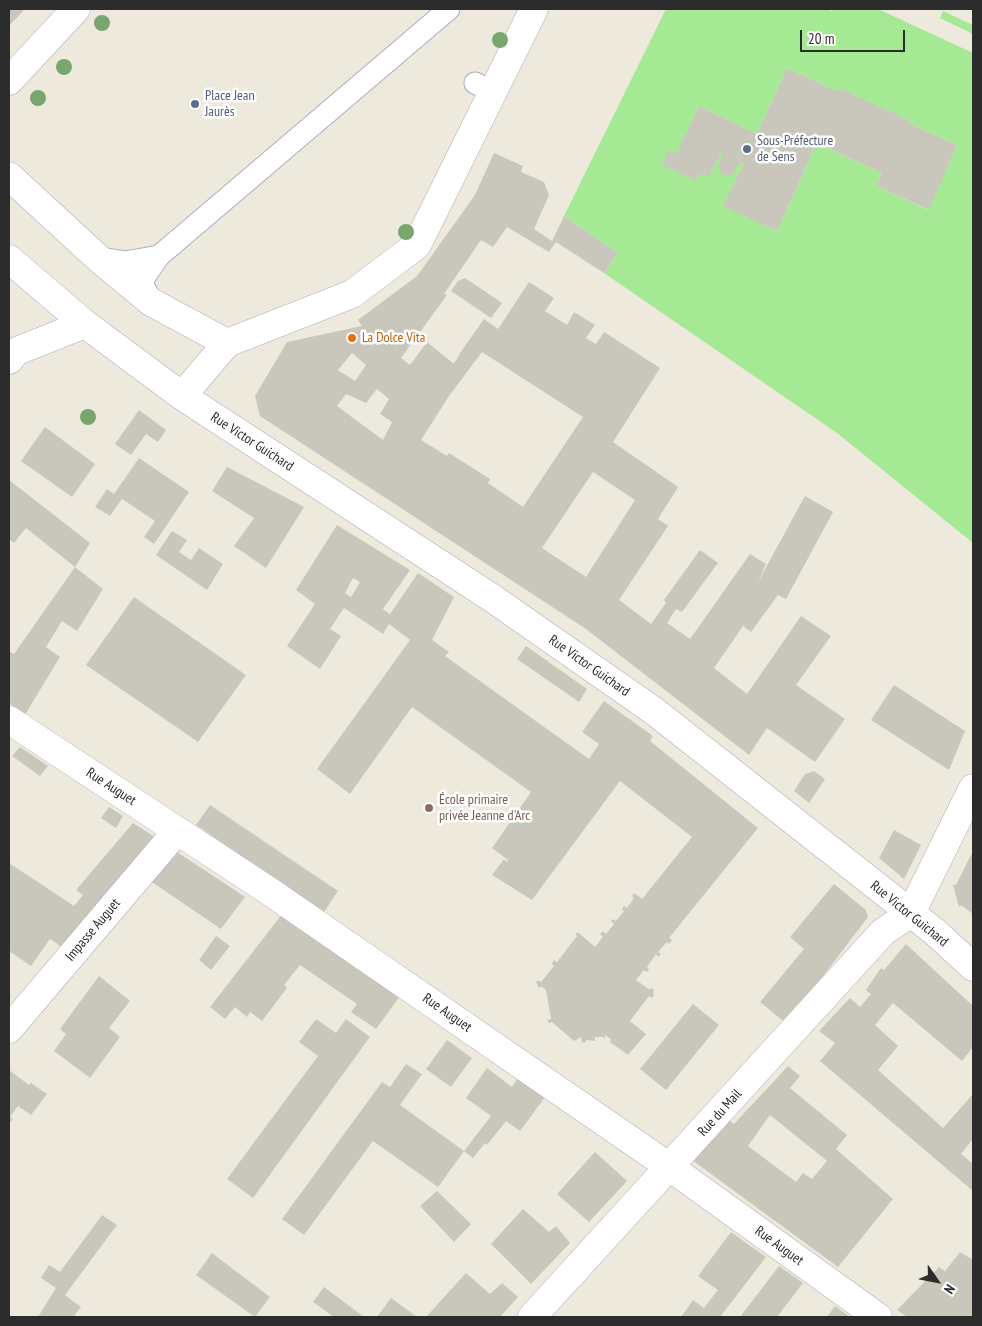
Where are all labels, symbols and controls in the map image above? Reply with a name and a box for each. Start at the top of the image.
scale bar [802,20,907,52]
text: 20 m [808,29,834,48]
place label: Place Jean Jaurès [205,88,255,120]
marker: Place Jean Jaurès [189,98,201,110]
place label: Sous-Préfecture de Sens [757,133,833,166]
marker: Sous-Préfecture de Sens [741,143,753,155]
place label: La Dolce Vita [362,330,425,346]
marker: La Dolce Vita [346,332,358,344]
street label: Rue Victor Guichard [207,409,297,475]
street label: Rue Victor Guichard [545,632,633,700]
street label: Rue Auguet [83,765,139,809]
place label: École primaire privée Jeanne d'Arc [439,792,530,824]
marker: École primaire privée Jeanne d'Arc [423,802,435,814]
street label: Rue Victor Guichard [867,877,951,951]
street label: Impasse Auguet [62,895,124,965]
street label: Rue Auguet [419,990,475,1036]
street label: Rue du Mail [695,1086,745,1140]
street label: Rue Auguet [751,1223,807,1269]
north arrow [912,1256,962,1306]
text: N [940,1281,959,1297]

